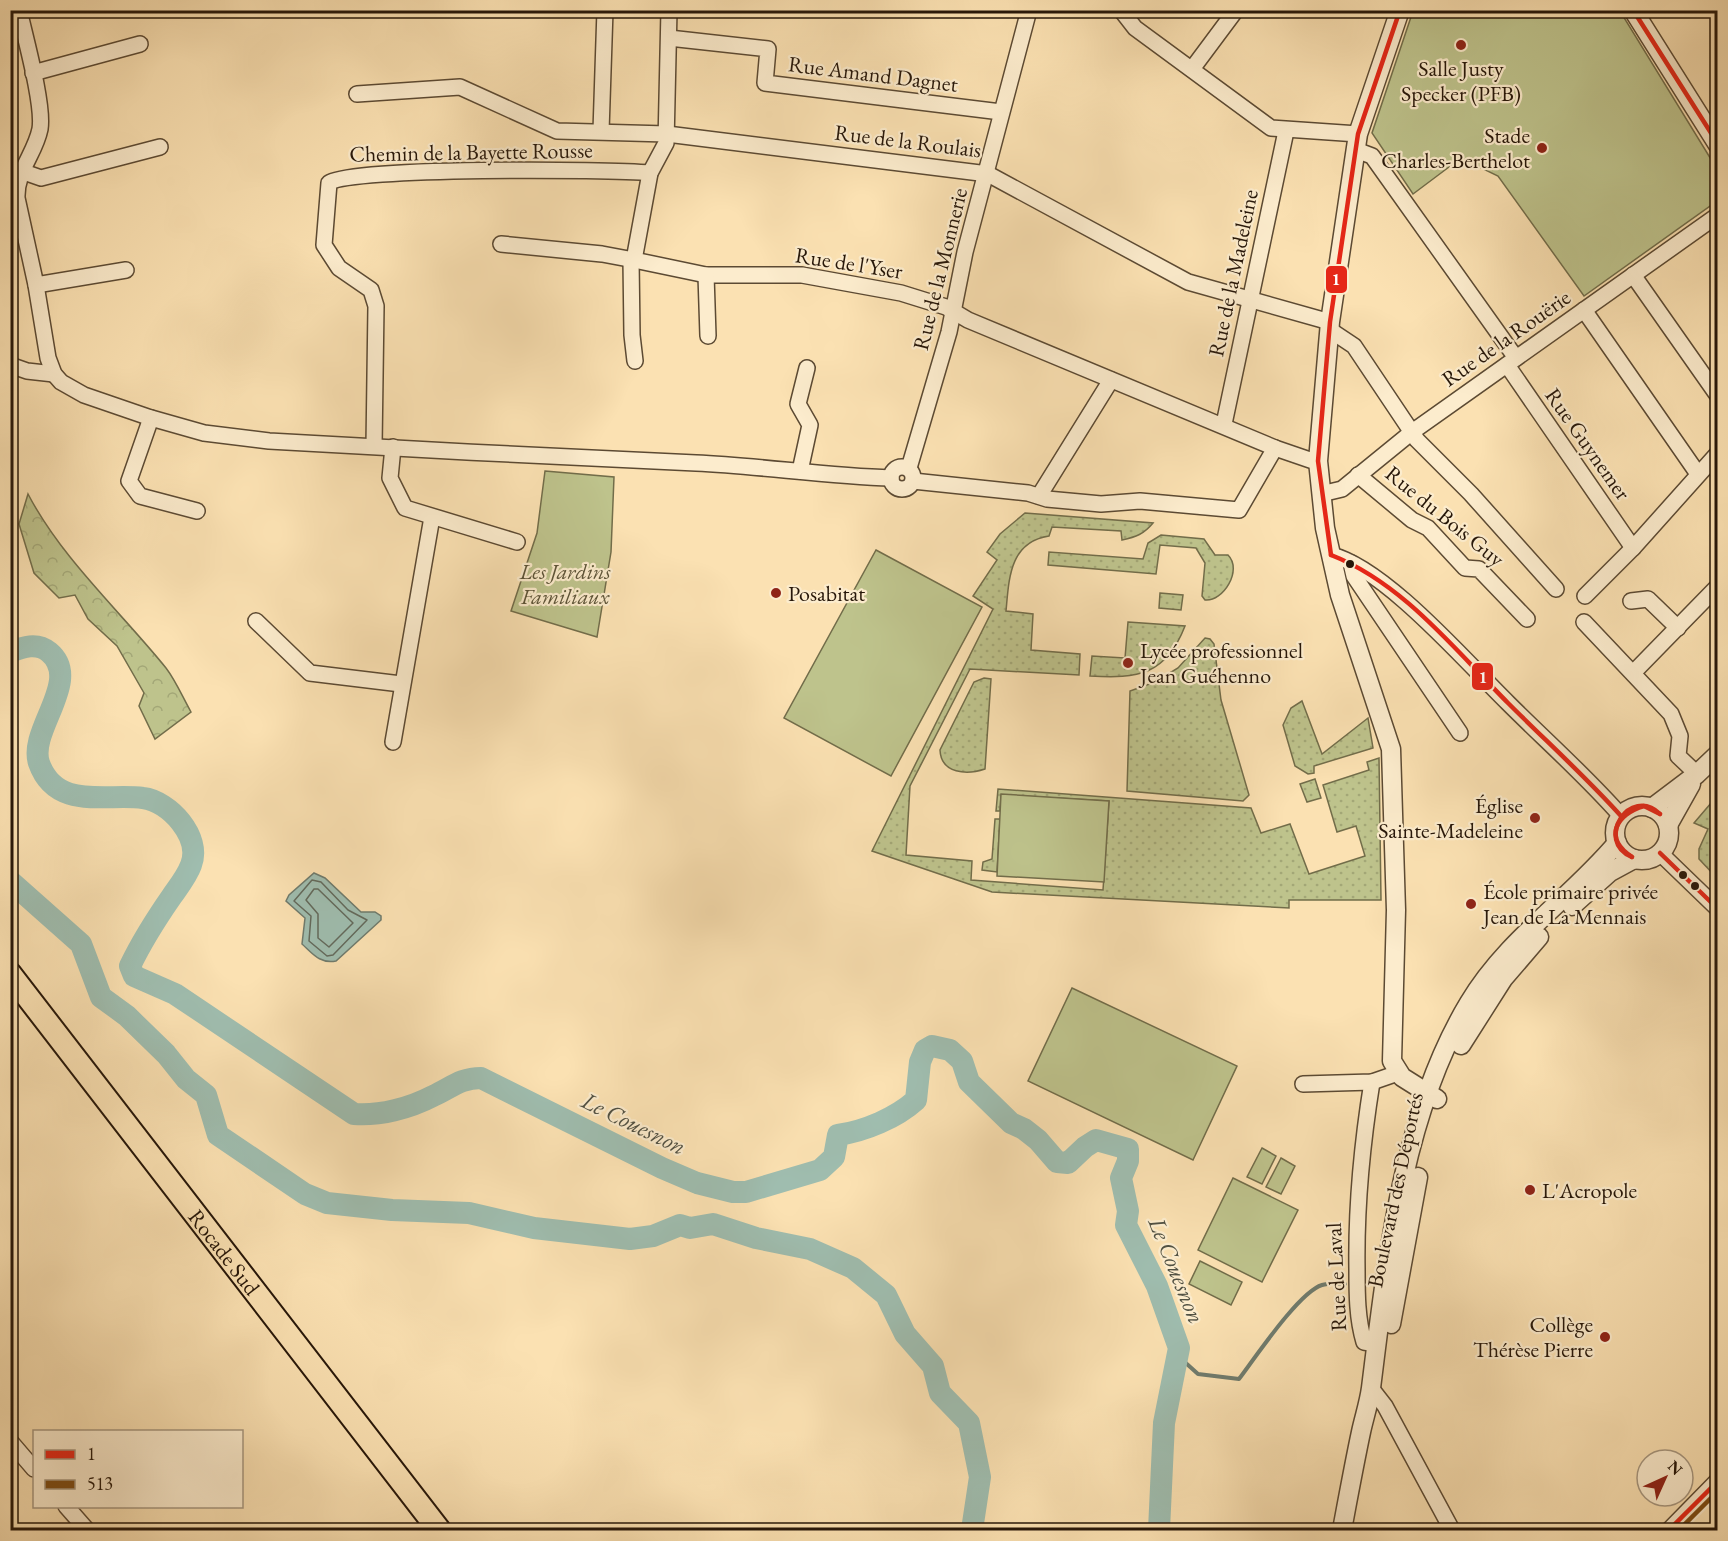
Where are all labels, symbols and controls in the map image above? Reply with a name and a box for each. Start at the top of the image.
marker: Salle Justy Specker (PFB) [1454,38,1468,52]
street label: Rue Amand Dagnet [787,49,960,99]
place label: Salle Justy Specker (PFB) [1401,54,1521,108]
street label: Rue de la Roulais [833,118,983,164]
place label: Stade Charles-Berthelot [1381,121,1530,175]
street label: Chemin de la Bayette Rousse [349,135,593,169]
marker: Stade Charles-Berthelot [1535,141,1549,155]
street label: Rue de la Monnerie [906,184,974,353]
street label: Rue de la Madeleine [1201,186,1265,359]
street label: Rue de l'Yser [793,240,905,286]
line badge: 1 [1325,265,1348,294]
text: 1 [1332,269,1340,290]
street label: Rue de la Rouërie [1436,283,1576,393]
street label: Rue Guynemer [1539,382,1638,506]
street label: Rue du Bois Guy [1379,459,1511,573]
park label: Les Jardins Familiaux [518,557,611,611]
unlabelled marker [1344,558,1356,570]
place label: Posabitat [788,579,865,608]
marker: Posabitat [769,586,783,600]
place label: Lycée professionnel Jean Guéhenno [1138,636,1303,690]
marker: Lycée professionnel Jean Guéhenno [1121,656,1135,670]
line badge: 1 [1471,662,1494,691]
text: 1 [1479,667,1487,688]
place label: Église Sainte-Madeleine [1378,791,1523,845]
marker: Église Sainte-Madeleine [1528,811,1542,825]
unlabelled marker [1677,869,1689,881]
place label: École primaire privée Jean de La Mennais [1481,877,1659,931]
unlabelled marker [1689,880,1701,892]
marker: École primaire privée Jean de La Mennais [1464,897,1478,911]
water label: Le Couesnon [576,1084,691,1162]
street label: Boulevard des Déportés [1360,1090,1430,1290]
place label: L'Acropole [1542,1176,1638,1205]
marker: L'Acropole [1523,1183,1537,1197]
street label: Rocade Sud [182,1203,267,1301]
water label: Le Couesnon [1141,1211,1212,1328]
street label: Rue de Laval [1319,1222,1353,1332]
place label: Collège Thérèse Pierre [1473,1310,1593,1364]
marker: Collège Thérèse Pierre [1598,1330,1612,1344]
legend [33,1430,243,1508]
text: 1 [87,1442,96,1465]
north arrow [1635,1448,1695,1508]
text: N [1663,1456,1687,1480]
text: 513 [87,1472,113,1495]

